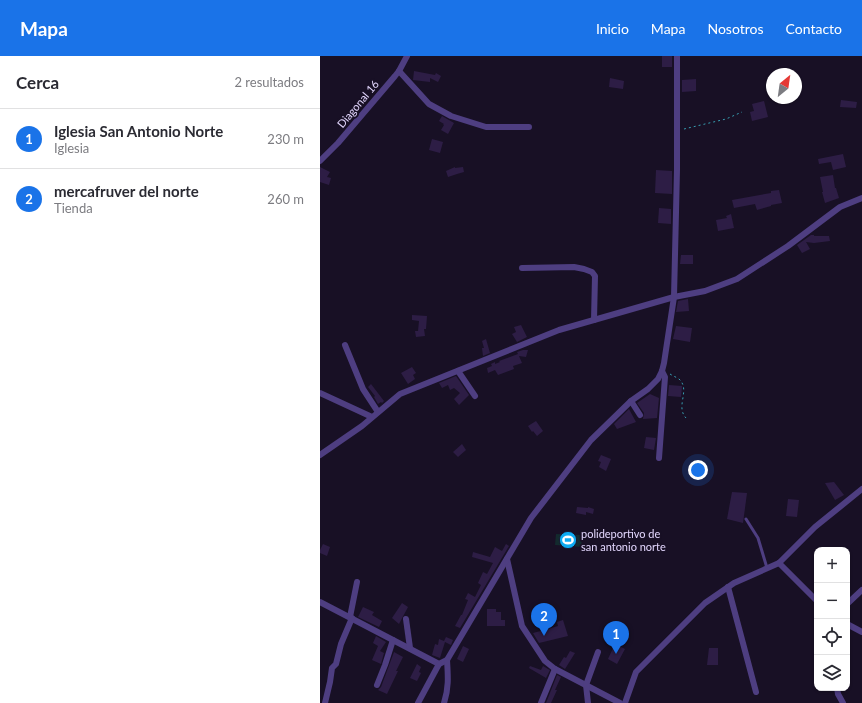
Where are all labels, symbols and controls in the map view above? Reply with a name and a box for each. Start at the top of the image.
text: Mapa [20,17,68,40]
text: Inicio [596,20,629,37]
text: Mapa [651,20,685,37]
text: Nosotros [707,20,764,37]
text: Contacto [786,20,842,37]
north arrow [766,68,802,104]
text: Cerca [16,72,59,93]
text: 2 resultados [234,74,304,90]
street label: Diagonal 16 [334,77,381,130]
text: Iglesia San Antonio Norte [54,122,223,140]
text: 1 [25,131,33,147]
text: 230 m [267,131,304,147]
text: Iglesia [54,140,89,156]
text: mercafruver del norte [54,182,199,200]
text: 2 [25,191,33,207]
text: 260 m [267,191,304,207]
text: Tienda [54,200,93,216]
your location [688,460,708,480]
place label: polideportivo de san antonio norte [581,527,666,553]
sports icon: polideportivo de san antonio norte [558,530,578,550]
map controls [814,547,850,691]
button: + [814,547,850,583]
button: − [814,583,850,619]
pin: 2 [531,603,557,636]
button: locate [814,619,850,655]
pin: 1 [603,621,629,654]
button: layers [814,655,850,691]

